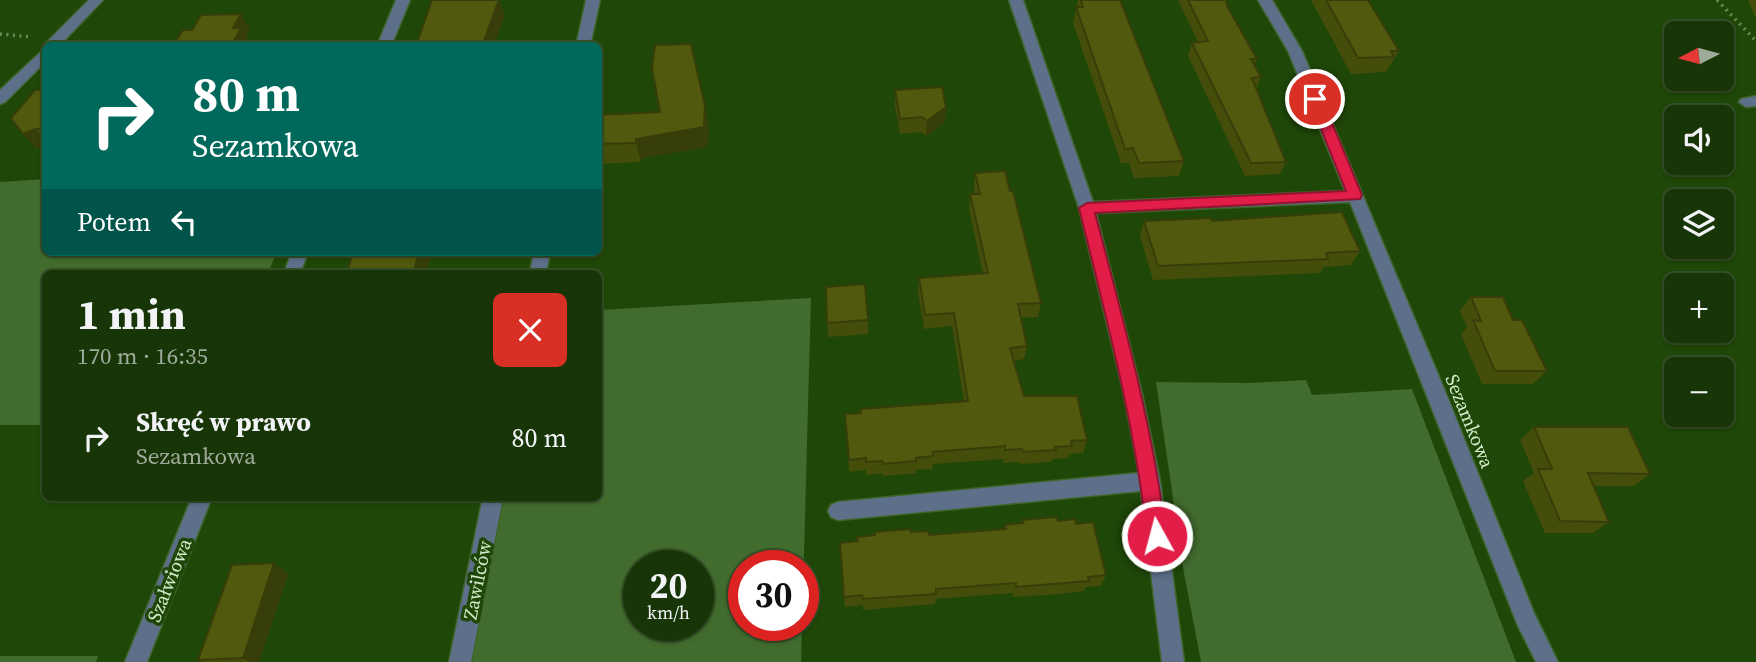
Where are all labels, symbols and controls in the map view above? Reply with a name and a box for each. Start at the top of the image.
north arrow [1664,21,1734,91]
map controls [1664,21,1734,427]
text: 80 m [192,60,300,127]
pin [1285,69,1345,129]
icon: right [77,70,168,161]
icon: arrive [1296,80,1334,118]
button: sound [1664,105,1734,175]
text: Sezamkowa [192,124,359,168]
button: layers [1664,189,1734,259]
icon: left [165,203,203,241]
text: Potem [77,204,151,240]
button: + [1664,273,1734,343]
text: 1 min [77,285,186,343]
button: close [493,293,567,367]
text: 170 m · 16:35 [77,340,208,372]
button: − [1664,357,1734,427]
street label: Sezamkowa [1439,370,1501,472]
text: Skręć w prawo [136,404,311,440]
icon: right [77,419,115,457]
text: 80 m [512,420,567,456]
text: Sezamkowa [136,440,256,472]
position arrow [1120,499,1194,573]
street label: Szałwiowa [140,534,198,626]
street label: Zawilców [457,538,497,622]
speed limit sign: 30 [728,550,819,641]
text: 20 [650,562,687,610]
text: km/h [647,600,690,625]

